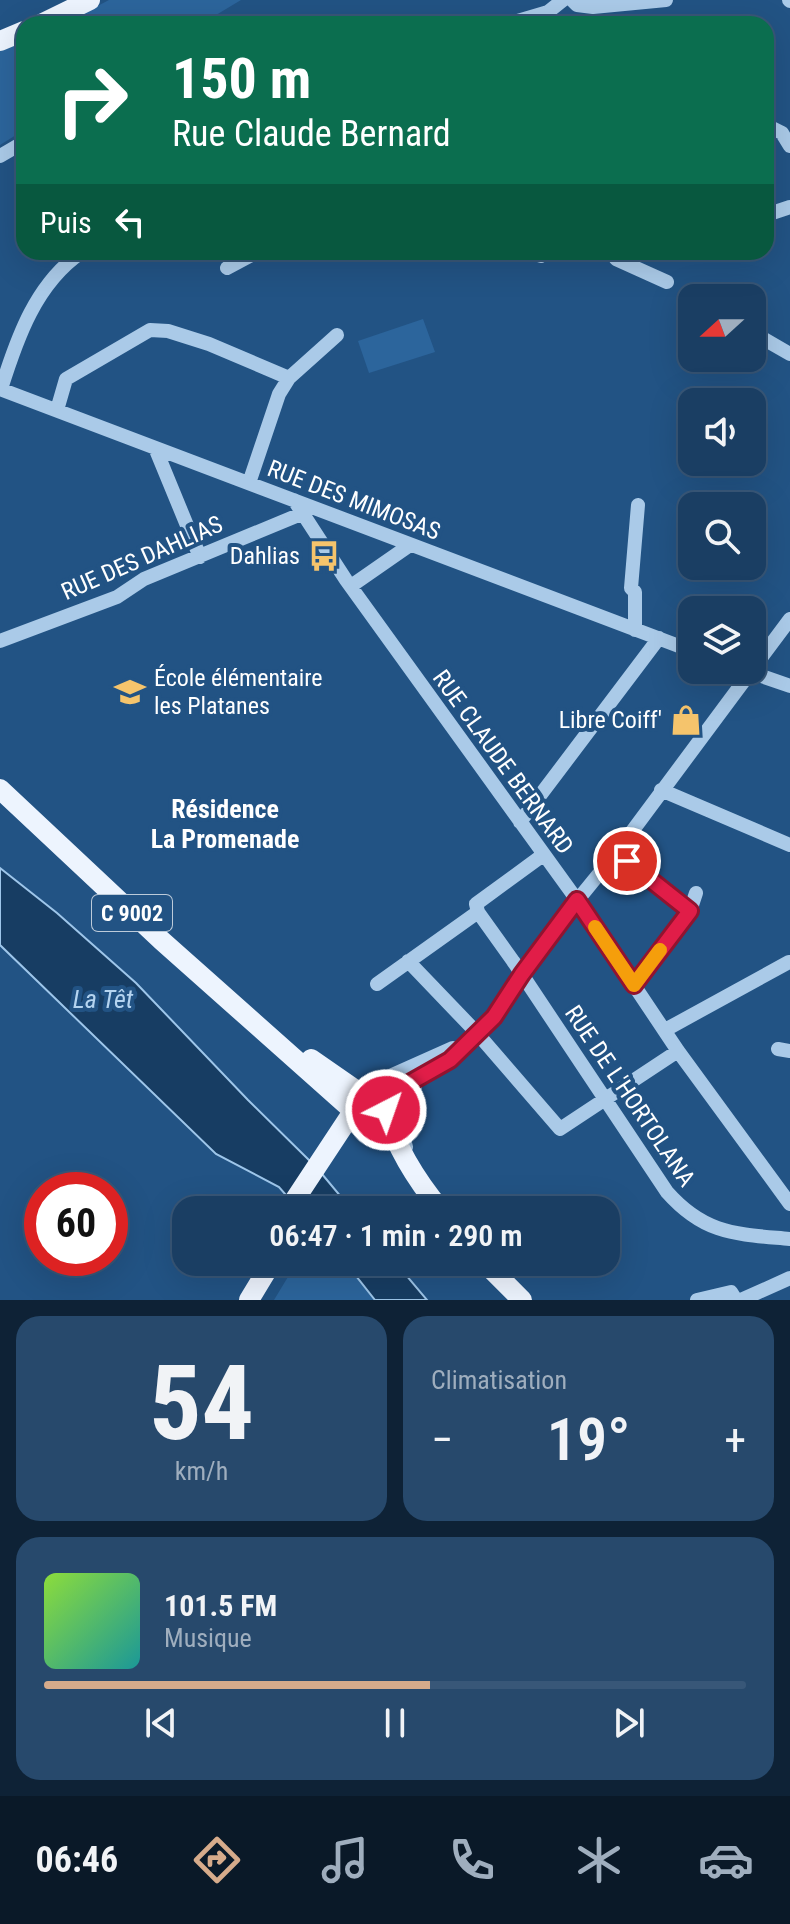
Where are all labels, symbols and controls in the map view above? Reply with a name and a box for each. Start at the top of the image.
text: 150 m [172,46,311,112]
icon: right [40,48,144,152]
text: Rue Claude Bernard [172,113,451,155]
icon: left [108,200,152,244]
text: Puis [40,205,92,240]
north arrow [678,284,766,372]
map controls [678,284,766,684]
button: sound [678,388,766,476]
street label: RUE DES MIMOSAS [264,454,444,546]
button: search [678,492,766,580]
street label: RUE DES DAHLIAS [57,510,227,606]
bus stop icon: Dahlias [307,539,341,573]
place label: Dahlias [230,542,300,570]
button: layers [678,596,766,684]
place label: École élémentaire les Platanes [154,664,323,720]
street label: RUE CLAUDE BERNARD [427,665,579,859]
school or university icon: École élémentaire les Platanes [113,675,147,709]
shop icon: Libre Coiff' [669,703,703,737]
place label: Libre Coiff' [559,706,662,734]
district label: Résidence La Promenade [151,794,299,854]
pin [593,827,661,895]
icon: arrive [605,839,649,883]
road number: C 9002 [92,895,172,931]
water label: La Têt [73,984,134,1014]
street label: RUE DE L'HORTOLANA [559,1000,701,1192]
position arrow [344,1068,428,1152]
speed limit sign: 60 [24,1172,128,1276]
text: 06:47 · 1 min · 290 m [269,1218,523,1253]
text: 54 [149,1343,254,1464]
text: Climatisation [431,1365,567,1395]
text: 19° [547,1404,630,1475]
text: − [431,1414,453,1466]
text: + [724,1414,746,1466]
text: km/h [175,1456,228,1486]
text: 101.5 FM [164,1588,277,1623]
text: Musique [164,1623,252,1653]
icon: previous [139,1701,183,1745]
icon: pause [373,1701,417,1745]
icon: next [607,1701,651,1745]
icon: directions [189,1832,245,1888]
icon: music [317,1832,373,1888]
icon: phone [444,1832,500,1888]
icon: climate [571,1832,627,1888]
icon: car [698,1832,754,1888]
text: 06:46 [36,1839,118,1881]

